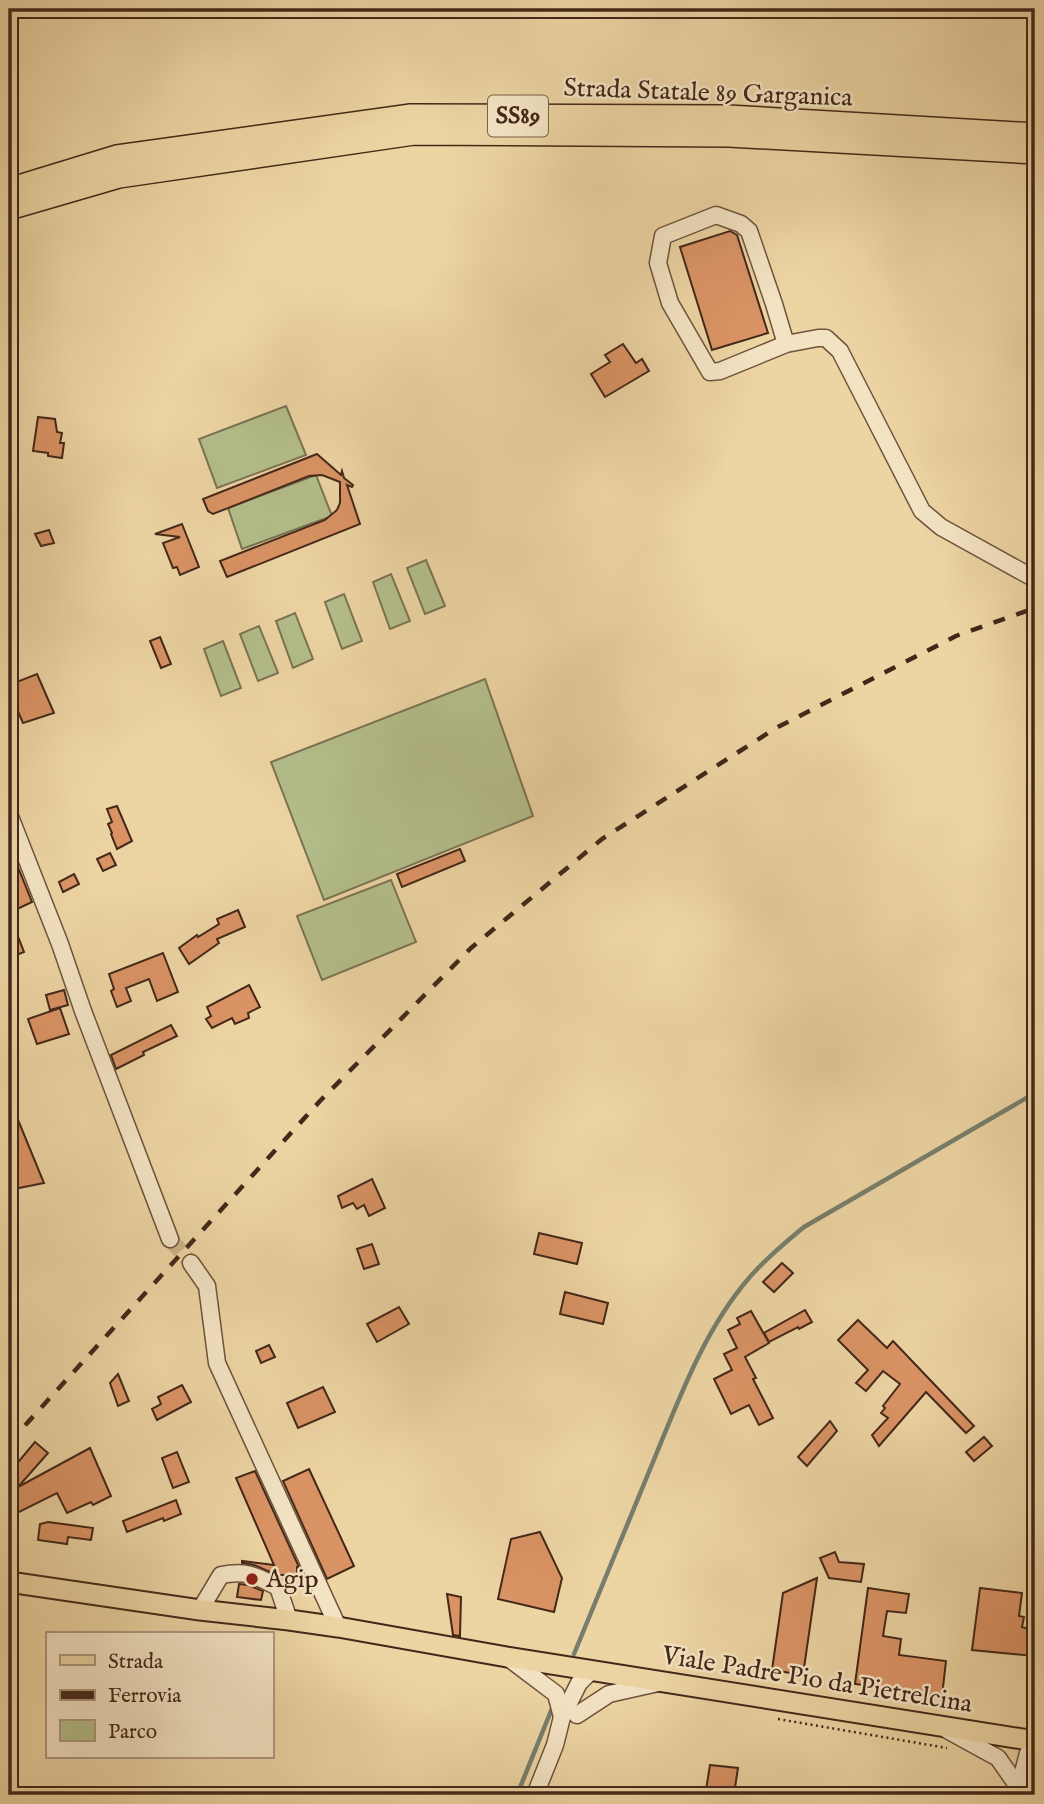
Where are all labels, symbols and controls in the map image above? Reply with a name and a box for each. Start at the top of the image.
street label: Strada Statale 89 Garganica [563,71,854,115]
road number: SS89 [488,96,548,136]
place label: Agip [265,1563,319,1596]
marker: Agip [244,1571,260,1587]
legend [46,1632,273,1758]
street label: Viale Padre Pio da Pietrelcina [659,1639,975,1721]
text: Strada [108,1649,164,1676]
text: Ferrovia [108,1683,182,1710]
text: Parco [108,1719,157,1746]

